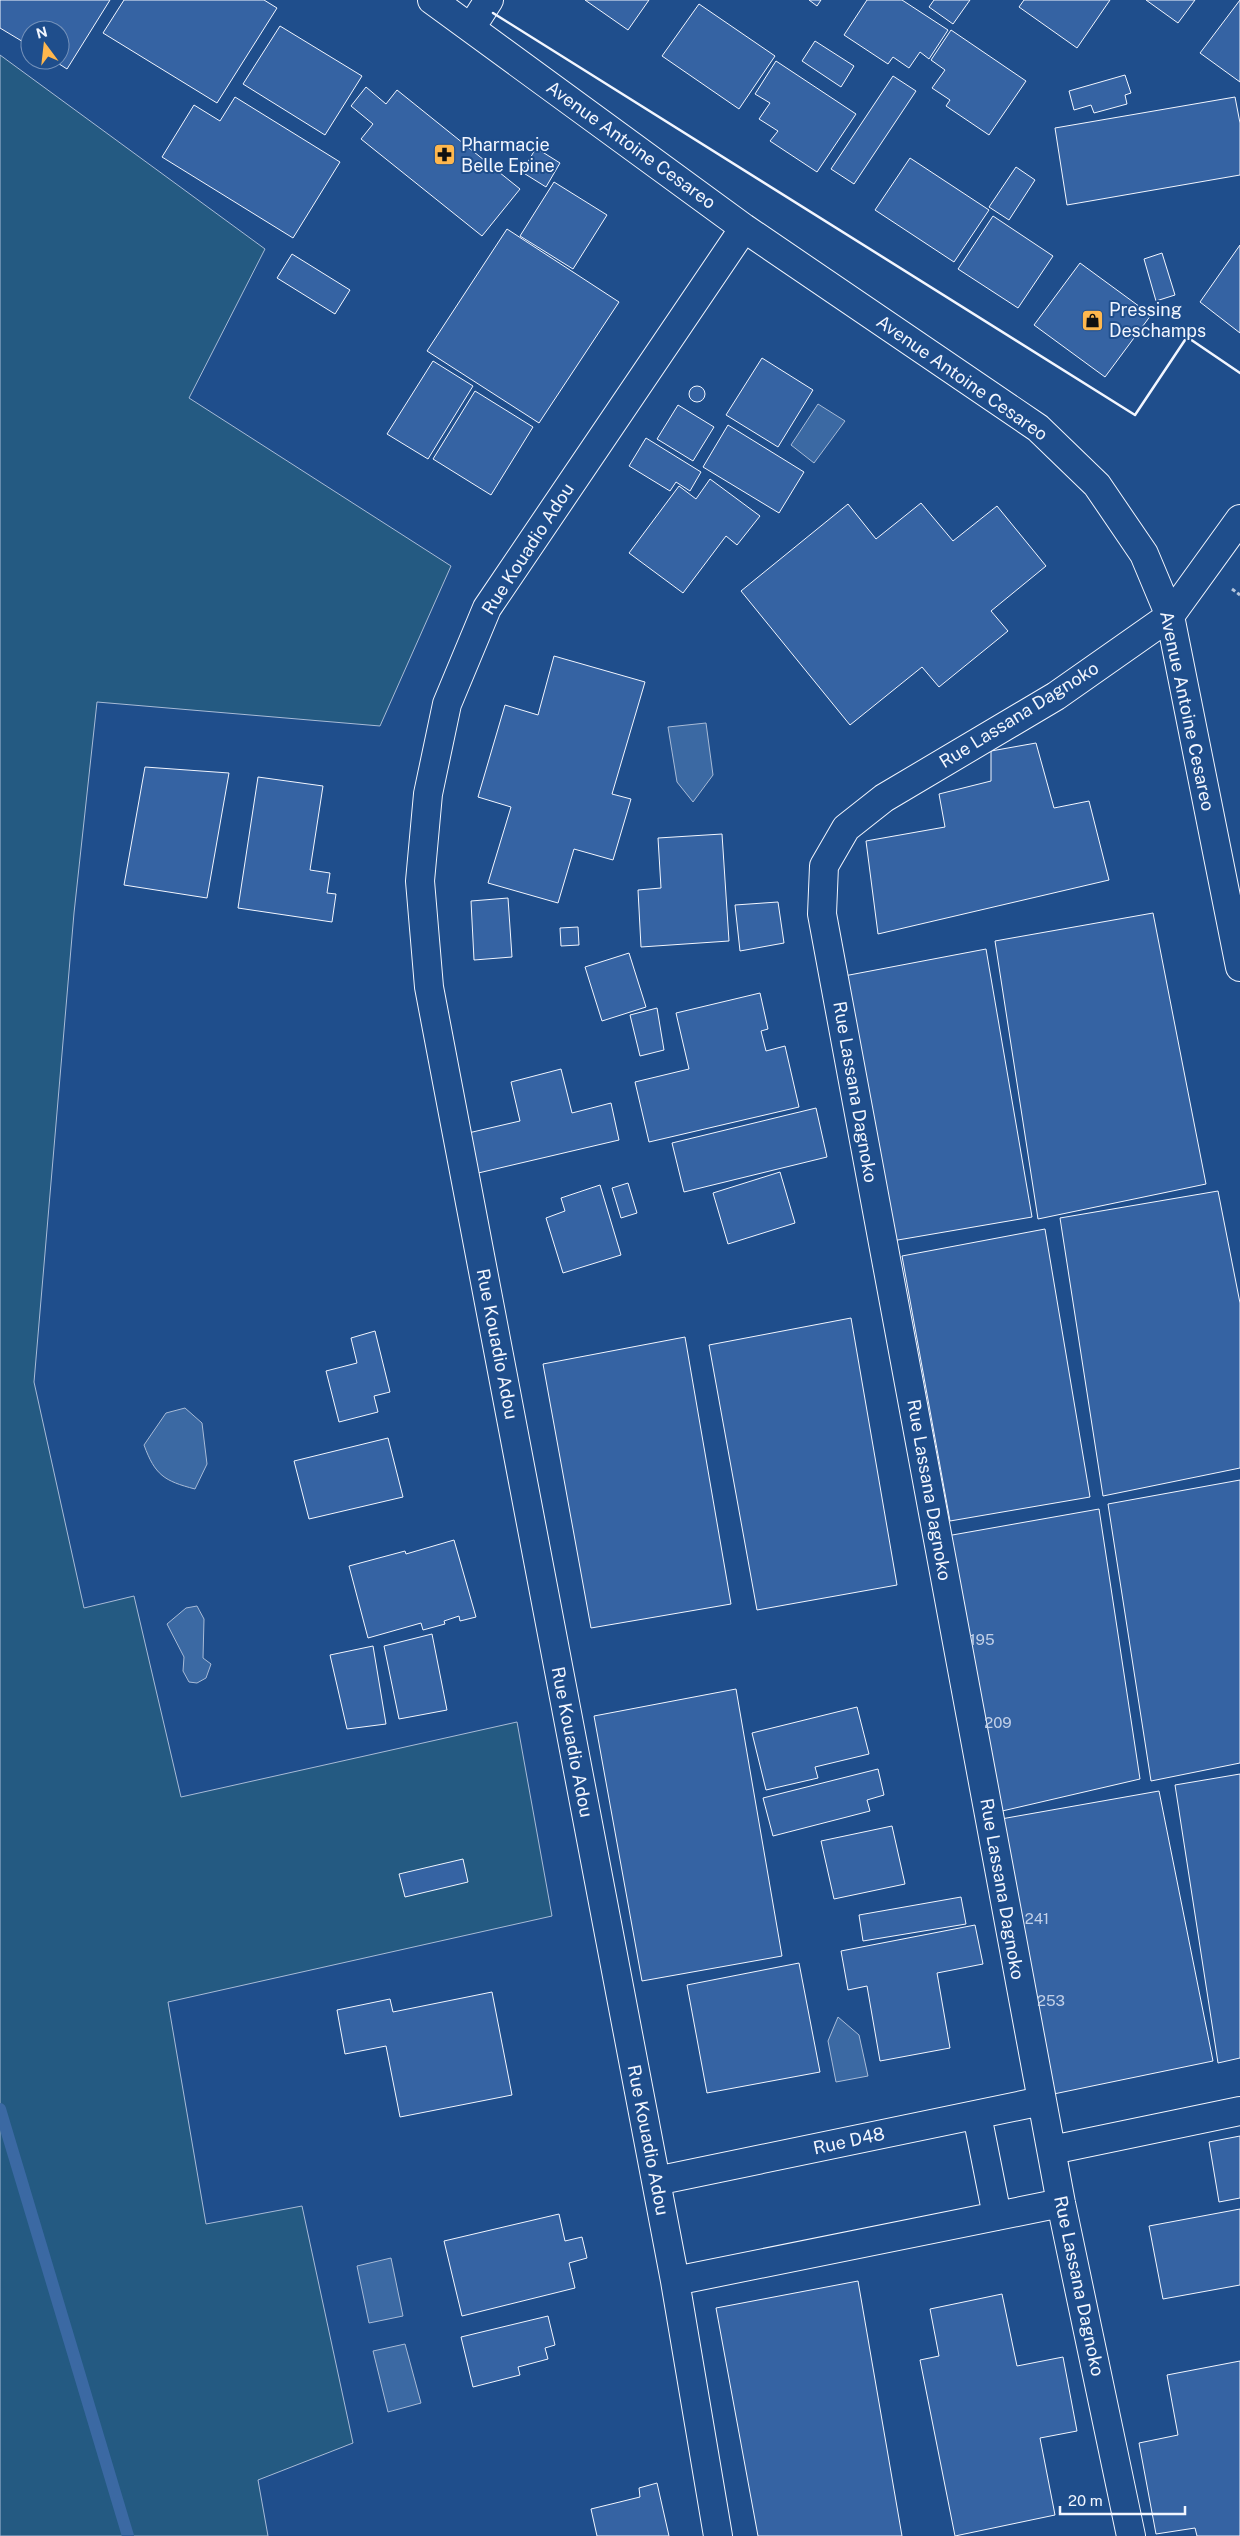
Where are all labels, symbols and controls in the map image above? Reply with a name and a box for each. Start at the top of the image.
north arrow [20,20,70,70]
text: N [34,23,49,42]
street label: Avenue Antoine Cesareo [543,76,720,213]
place label: Pharmacie Belle Epine [461,134,555,176]
pharmacy icon: Pharmacie Belle Epine [433,143,457,167]
place label: Pressing Deschamps [1109,299,1206,341]
shop icon: Pressing Deschamps [1081,308,1105,332]
street label: Avenue Antoine Cesareo [873,310,1052,445]
street label: Rue Kouadio Adou [477,479,578,619]
street label: Avenue Antoine Cesareo [1156,609,1219,813]
street label: Rue Lassana Dagnoko [935,657,1102,772]
street label: Rue Lassana Dagnoko [829,1000,882,1184]
street label: Rue Kouadio Adou [473,1267,522,1421]
street label: Rue Lassana Dagnoko [903,1398,956,1582]
house number: 195 [969,1631,995,1648]
street label: Rue Kouadio Adou [548,1665,597,1819]
house number: 209 [984,1714,1012,1731]
street label: Rue Lassana Dagnoko [976,1797,1029,1981]
house number: 241 [1025,1910,1049,1927]
house number: 253 [1037,1992,1065,2009]
street label: Rue Kouadio Adou [624,2063,673,2217]
street label: Rue D48 [811,2123,886,2158]
street label: Rue Lassana Dagnoko [1050,2194,1109,2378]
scale bar [1060,2484,1185,2516]
text: 20 m [1068,2492,1103,2509]

